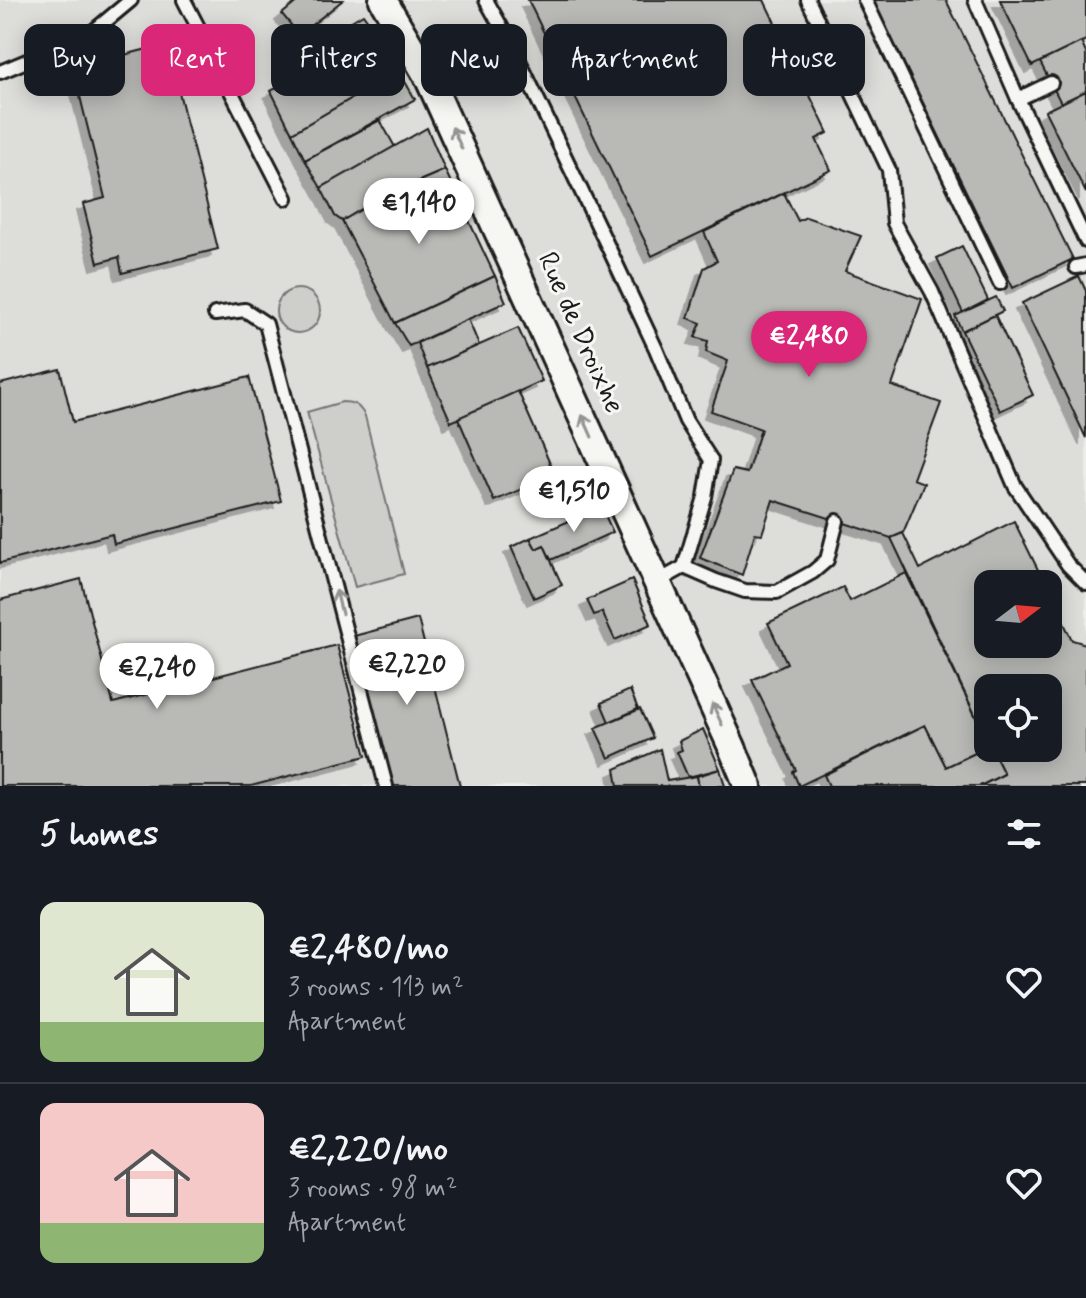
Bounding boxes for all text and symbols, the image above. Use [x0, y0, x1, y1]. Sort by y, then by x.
chip: Buy [24, 24, 125, 96]
chip: Rent [141, 24, 255, 96]
chip: Filters [271, 24, 405, 96]
chip: New [421, 24, 527, 96]
chip: Apartment [543, 24, 727, 96]
chip: House [743, 24, 865, 96]
one-way arrow [448, 127, 463, 151]
pin: €1,140 [354, 178, 484, 246]
text: €1,140 [381, 187, 457, 221]
street label: Rue de Droixhe [528, 247, 632, 419]
pin: €2,480 [744, 311, 874, 379]
text: €2,480 [769, 320, 849, 354]
one-way arrow [579, 414, 594, 439]
pin: €1,510 [509, 466, 639, 534]
text: €1,510 [538, 475, 610, 509]
north arrow [974, 570, 1062, 658]
map controls [974, 570, 1062, 762]
one-way arrow [330, 589, 345, 615]
pin: €2,220 [342, 639, 472, 707]
pin: €2,240 [92, 643, 222, 711]
text: €2,220 [367, 648, 447, 682]
text: €2,240 [117, 652, 197, 686]
button: locate [974, 674, 1062, 762]
one-way arrow [709, 702, 724, 727]
text: 5 homes [40, 812, 158, 857]
icon: filters [1002, 812, 1046, 856]
text: €2,480/mo [288, 926, 449, 971]
icon: home [104, 934, 200, 1030]
icon: heart [1002, 960, 1046, 1004]
text: 3 rooms · 113 m² [288, 971, 464, 1005]
text: Apartment [288, 1005, 406, 1039]
text: €2,220/mo [288, 1127, 448, 1172]
icon: home [104, 1135, 200, 1231]
icon: heart [1002, 1161, 1046, 1205]
text: 3 rooms · 98 m² [288, 1172, 457, 1206]
text: Apartment [288, 1206, 406, 1240]

